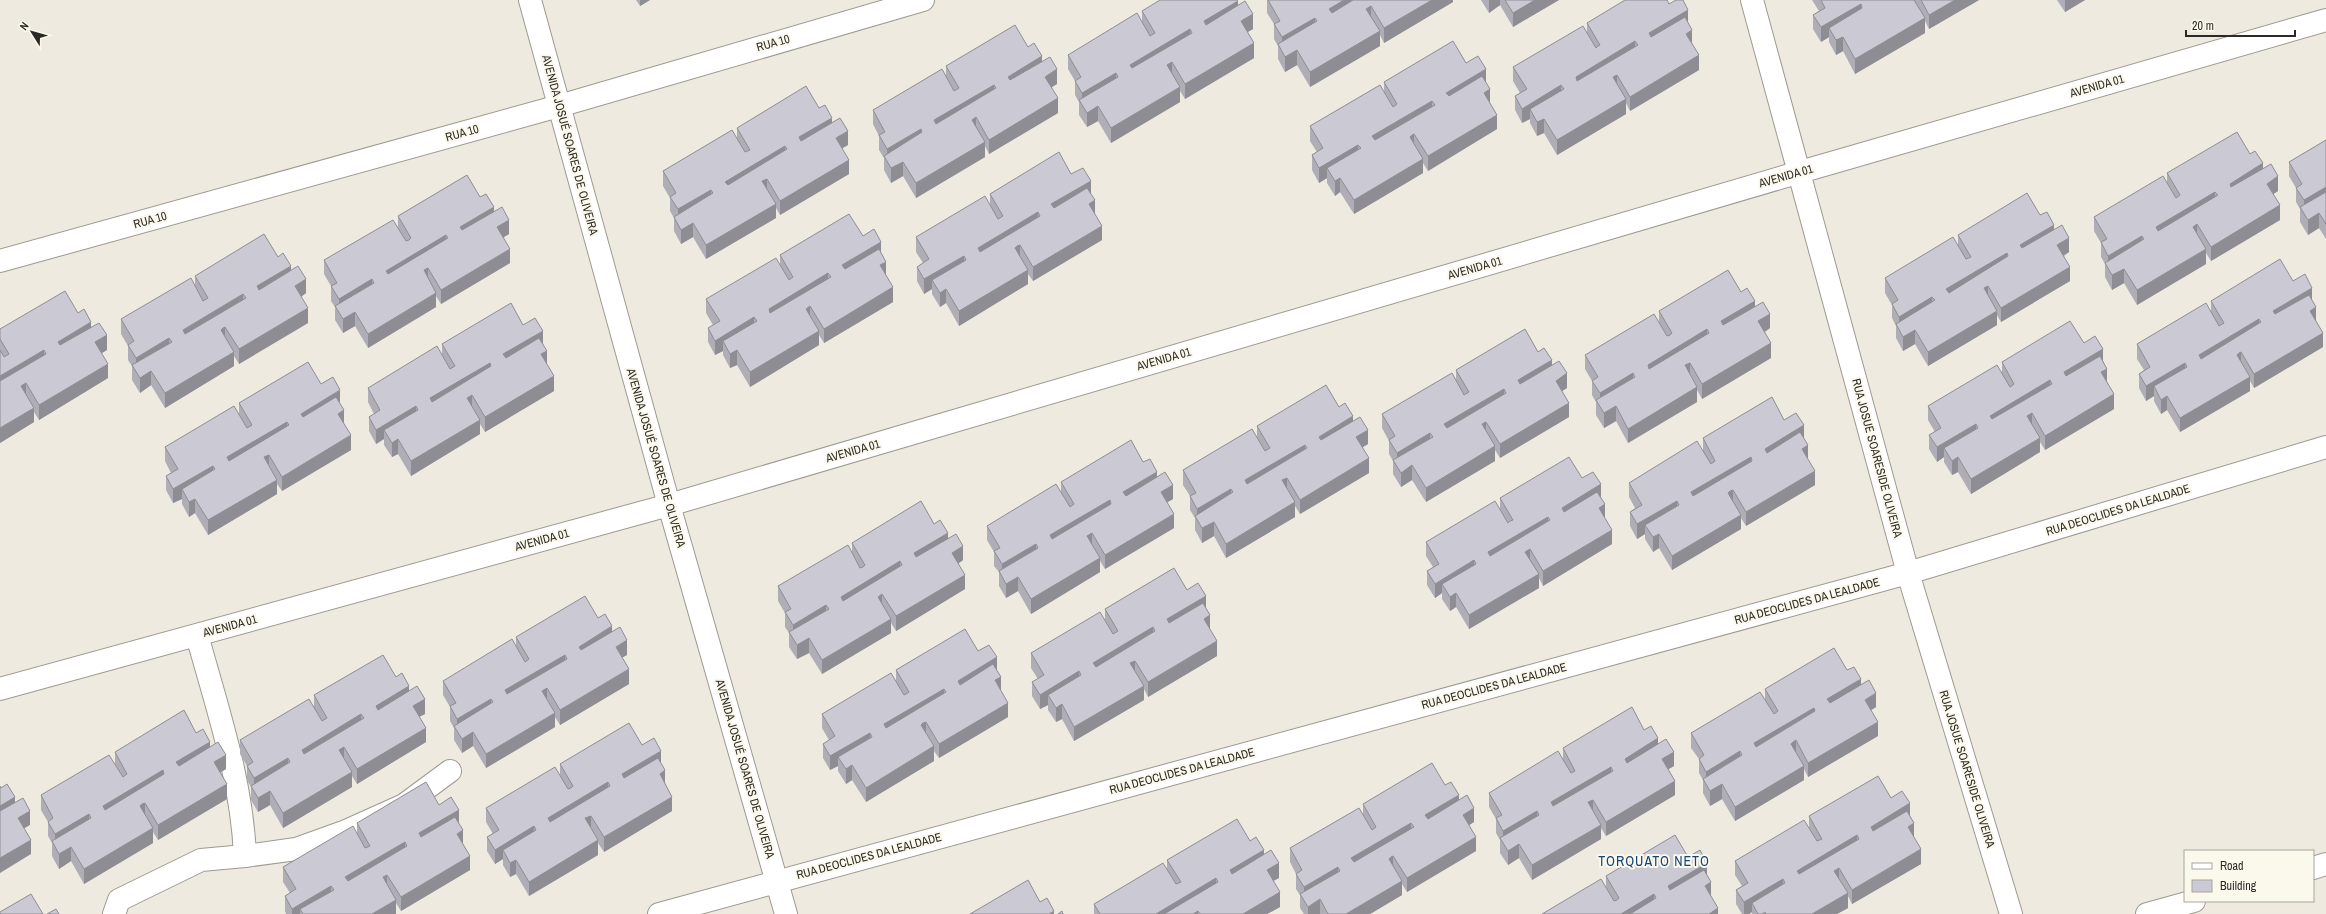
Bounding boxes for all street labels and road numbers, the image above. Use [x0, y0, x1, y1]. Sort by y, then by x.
street label: RUA 10 [754, 31, 792, 55]
street label: AVENIDA JOSUÉ SOARES DE OLIVEIRA [538, 52, 602, 237]
street label: AVENIDA 01 [2067, 70, 2126, 102]
street label: RUA 10 [443, 121, 481, 145]
street label: AVENIDA 01 [1756, 160, 1815, 192]
street label: RUA 10 [131, 208, 169, 232]
street label: AVENIDA 01 [1445, 252, 1504, 284]
street label: AVENIDA 01 [1134, 343, 1193, 375]
street label: AVENIDA JOSUÉ SOARES DE OLIVEIRA [622, 366, 689, 550]
street label: RUA JOSUE SOARESIDE OLIVEIRA [1848, 377, 1906, 540]
street label: AVENIDA 01 [823, 435, 882, 467]
street label: RUA DEOCLIDES DA LEALDADE [2044, 480, 2192, 540]
street label: AVENIDA 01 [512, 525, 571, 555]
street label: RUA DEOCLIDES DA LEALDADE [1733, 574, 1881, 628]
street label: AVENIDA 01 [200, 611, 259, 641]
street label: RUA DEOCLIDES DA LEALDADE [1420, 659, 1568, 713]
street label: AVENIDA JOSUÉ SOARES DE OLIVEIRA [711, 677, 778, 861]
street label: RUA JOSUE SOARESIDE OLIVEIRA [1935, 688, 1999, 850]
street label: RUA DEOCLIDES DA LEALDADE [1108, 744, 1256, 798]
street label: RUA DEOCLIDES DA LEALDADE [795, 829, 943, 883]

